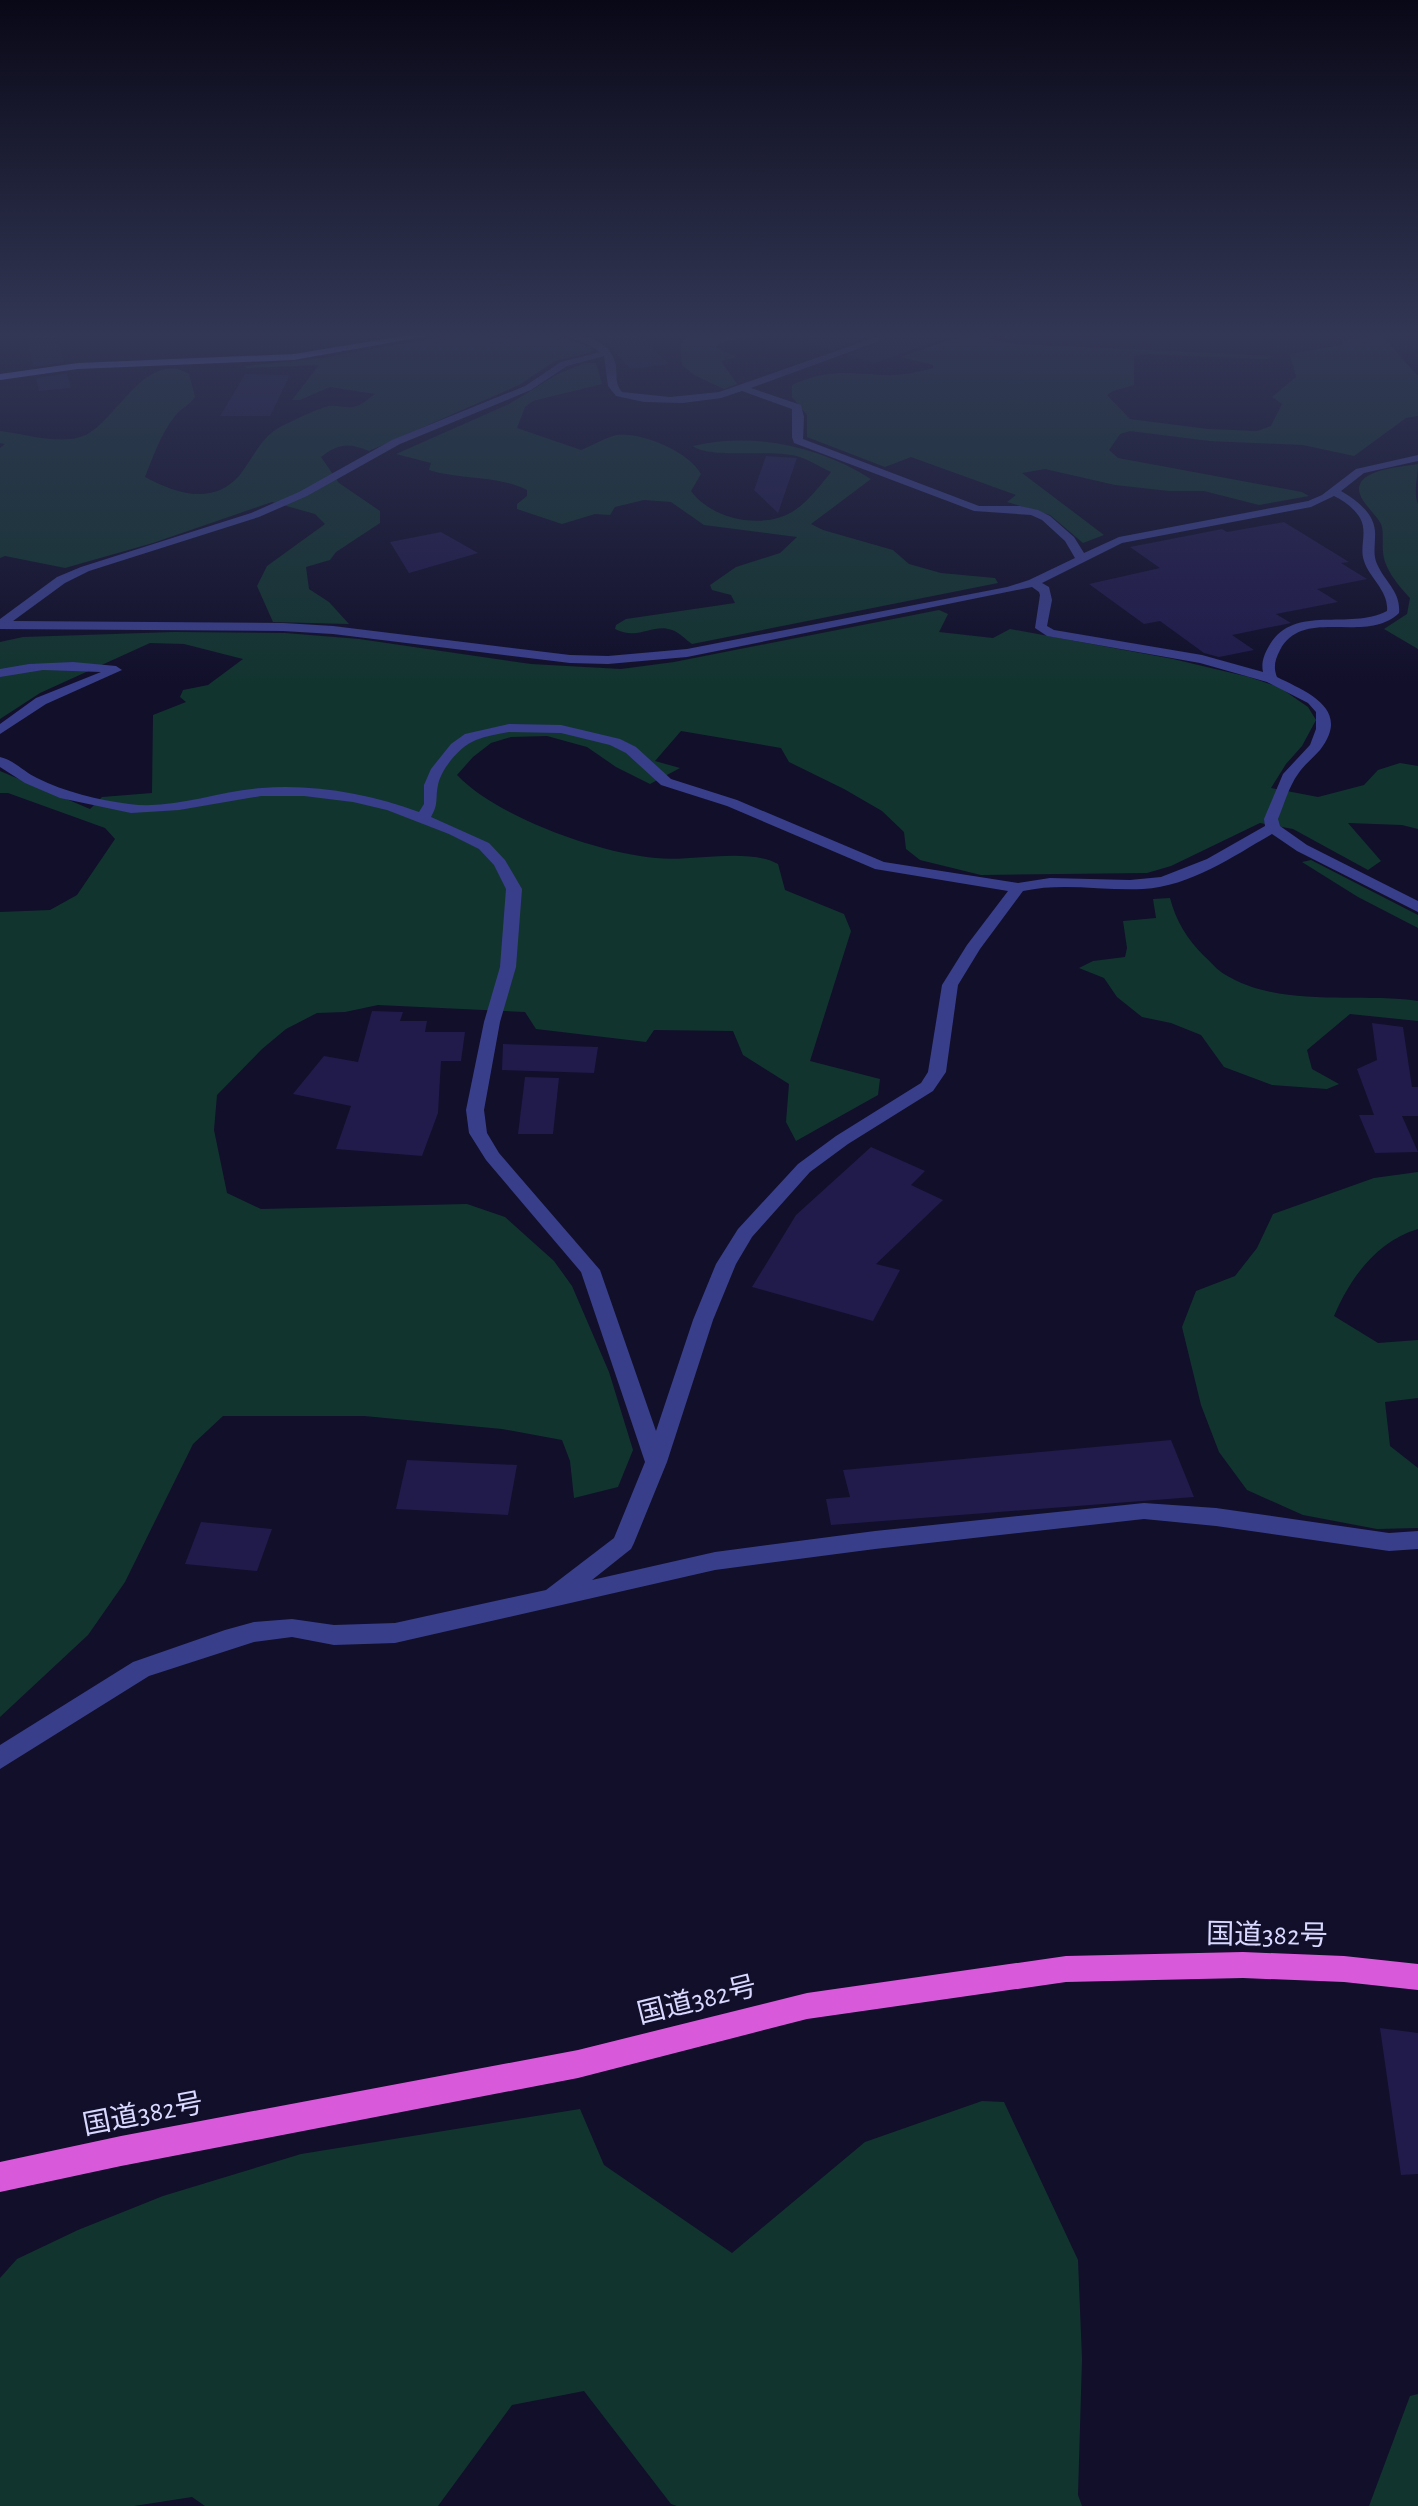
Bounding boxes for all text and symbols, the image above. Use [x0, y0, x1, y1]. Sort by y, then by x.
street label: 国道382号 [1206, 1919, 1328, 1951]
street label: 国道382号 [634, 1971, 759, 2029]
street label: 国道382号 [80, 2088, 205, 2140]

